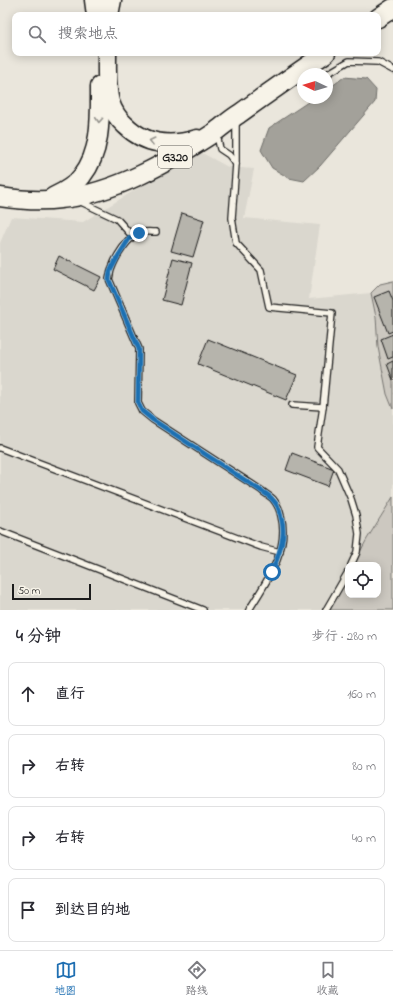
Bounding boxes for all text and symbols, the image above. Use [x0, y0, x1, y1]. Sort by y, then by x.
search box [12, 12, 381, 56]
icon: search [26, 23, 48, 45]
text: 搜索地点 [58, 23, 118, 45]
north arrow [297, 68, 333, 104]
one-way arrow [95, 117, 104, 123]
one-way arrow [148, 137, 155, 145]
road number: G320 [158, 146, 192, 168]
route end [130, 224, 148, 242]
map controls [345, 562, 381, 598]
button: locate [345, 562, 381, 598]
route start [263, 563, 281, 581]
scale bar [12, 582, 91, 601]
text: 50 m [18, 583, 40, 599]
text: 4 分钟 [16, 624, 61, 649]
text: 步行 · 280 m [311, 627, 377, 646]
icon: ahead [17, 683, 39, 705]
text: 直行 [55, 683, 85, 705]
text: 160 m [347, 685, 376, 704]
icon: right [17, 755, 39, 777]
text: 右转 [55, 755, 85, 777]
text: 80 m [352, 757, 376, 776]
icon: right [17, 827, 39, 849]
text: 右转 [55, 827, 85, 849]
text: 40 m [352, 829, 376, 848]
icon: arrive [17, 899, 39, 921]
text: 到达目的地 [55, 899, 130, 921]
tab: 地图 [55, 959, 77, 999]
tab: 路线 [186, 959, 208, 999]
tab: 收藏 [317, 959, 339, 999]

